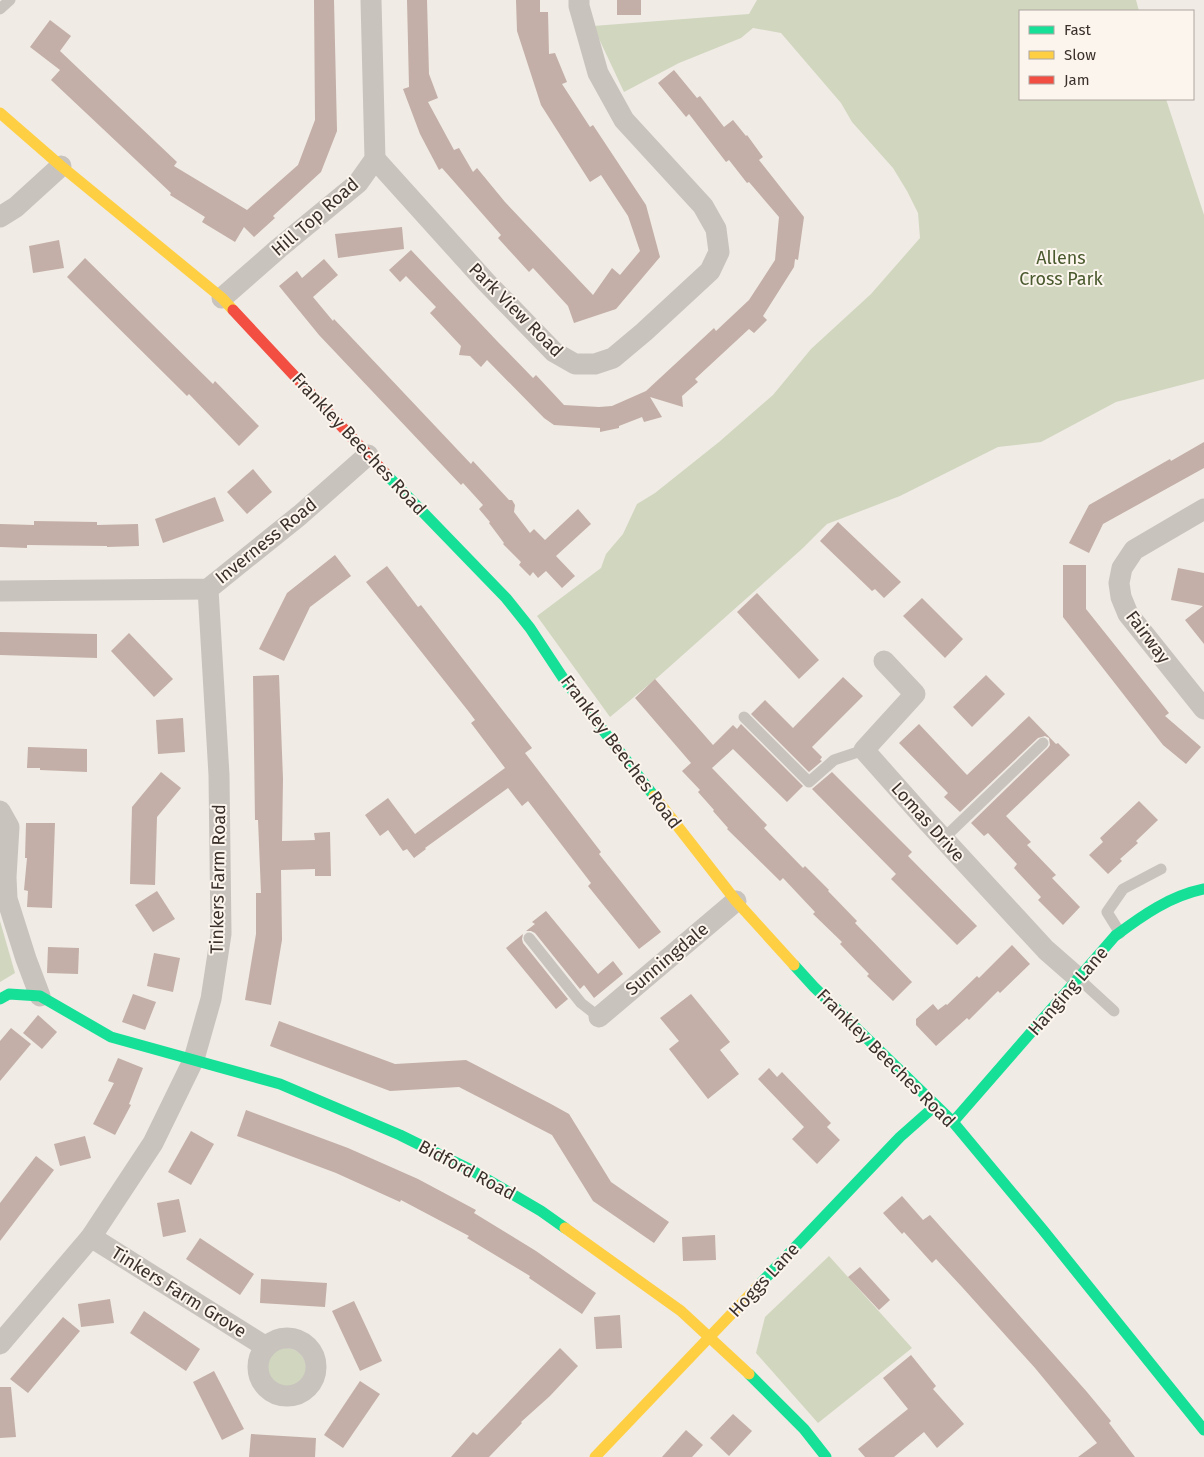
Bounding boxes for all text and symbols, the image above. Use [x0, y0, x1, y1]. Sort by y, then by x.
legend [1019, 10, 1194, 100]
text: Fast [1064, 21, 1091, 39]
text: Slow [1064, 46, 1096, 64]
text: Jam [1064, 71, 1090, 89]
street label: Hill Top Road [267, 173, 363, 261]
park label: Allens Cross Park [1019, 247, 1104, 290]
street label: Park View Road [464, 258, 568, 362]
street label: Frankley Beeches Road [287, 368, 431, 520]
street label: Inverness Road [211, 493, 321, 589]
street label: Fairway [1121, 606, 1175, 668]
street label: Frankley Beeches Road [556, 671, 686, 833]
street label: Lomas Drive [887, 778, 969, 866]
street label: Tinkers Farm Road [206, 804, 230, 954]
street label: Sunningdale [621, 918, 713, 1000]
street label: Hanging Lane [1023, 942, 1113, 1040]
street label: Frankley Beeches Road [812, 984, 960, 1132]
street label: Bidford Road [415, 1135, 519, 1205]
street label: Hoggs Lane [724, 1238, 804, 1322]
street label: Tinkers Farm Grove [107, 1242, 251, 1342]

